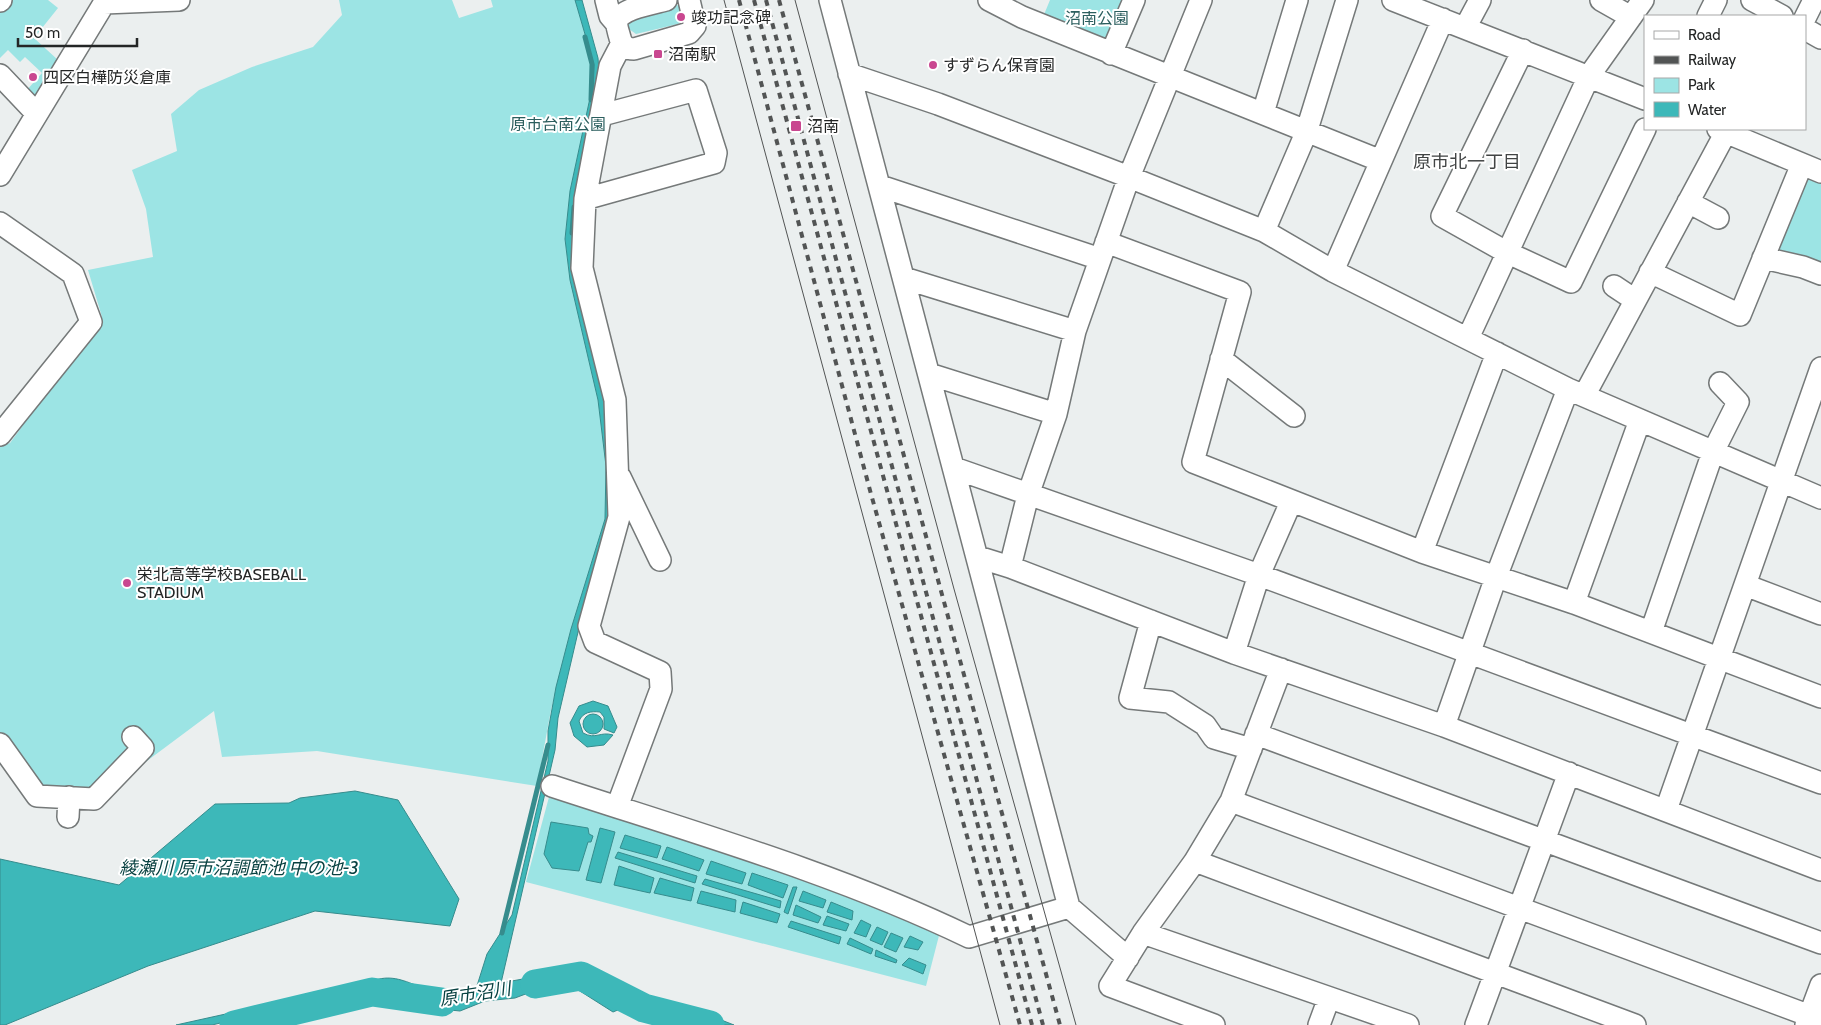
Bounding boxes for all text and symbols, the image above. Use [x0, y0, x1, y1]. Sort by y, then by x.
place label: 竣功記念碑 [691, 8, 771, 27]
park label: 沼南公園 [1065, 9, 1129, 28]
marker: 竣功記念碑 [675, 11, 687, 23]
scale bar [18, 15, 136, 47]
legend [1644, 15, 1806, 130]
text: 50 m [25, 24, 60, 42]
text: Road [1688, 26, 1721, 44]
place label: 沼南駅 [668, 45, 716, 64]
marker: 沼南駅 [652, 48, 664, 60]
text: Railway [1688, 51, 1737, 69]
place label: すずらん保育園 [943, 56, 1055, 75]
marker: すずらん保育園 [927, 59, 939, 71]
place label: 四区白樺防災倉庫 [43, 68, 171, 87]
marker: 四区白樺防災倉庫 [27, 71, 39, 83]
text: Park [1688, 76, 1715, 94]
text: Water [1688, 101, 1726, 119]
park label: 原市台南公園 [510, 115, 606, 134]
place label: 沼南 [807, 117, 839, 136]
marker: 沼南 [789, 119, 803, 133]
district label: 原市北一丁目 [1413, 151, 1521, 173]
place label: 栄北高等学校BASEBALL STADIUM [137, 565, 306, 602]
marker: 栄北高等学校BASEBALL STADIUM [121, 577, 133, 589]
water label: 綾瀬川 原市沼調節池 中の池-3 [119, 857, 359, 879]
water label: 原市沼川 [438, 977, 514, 1010]

